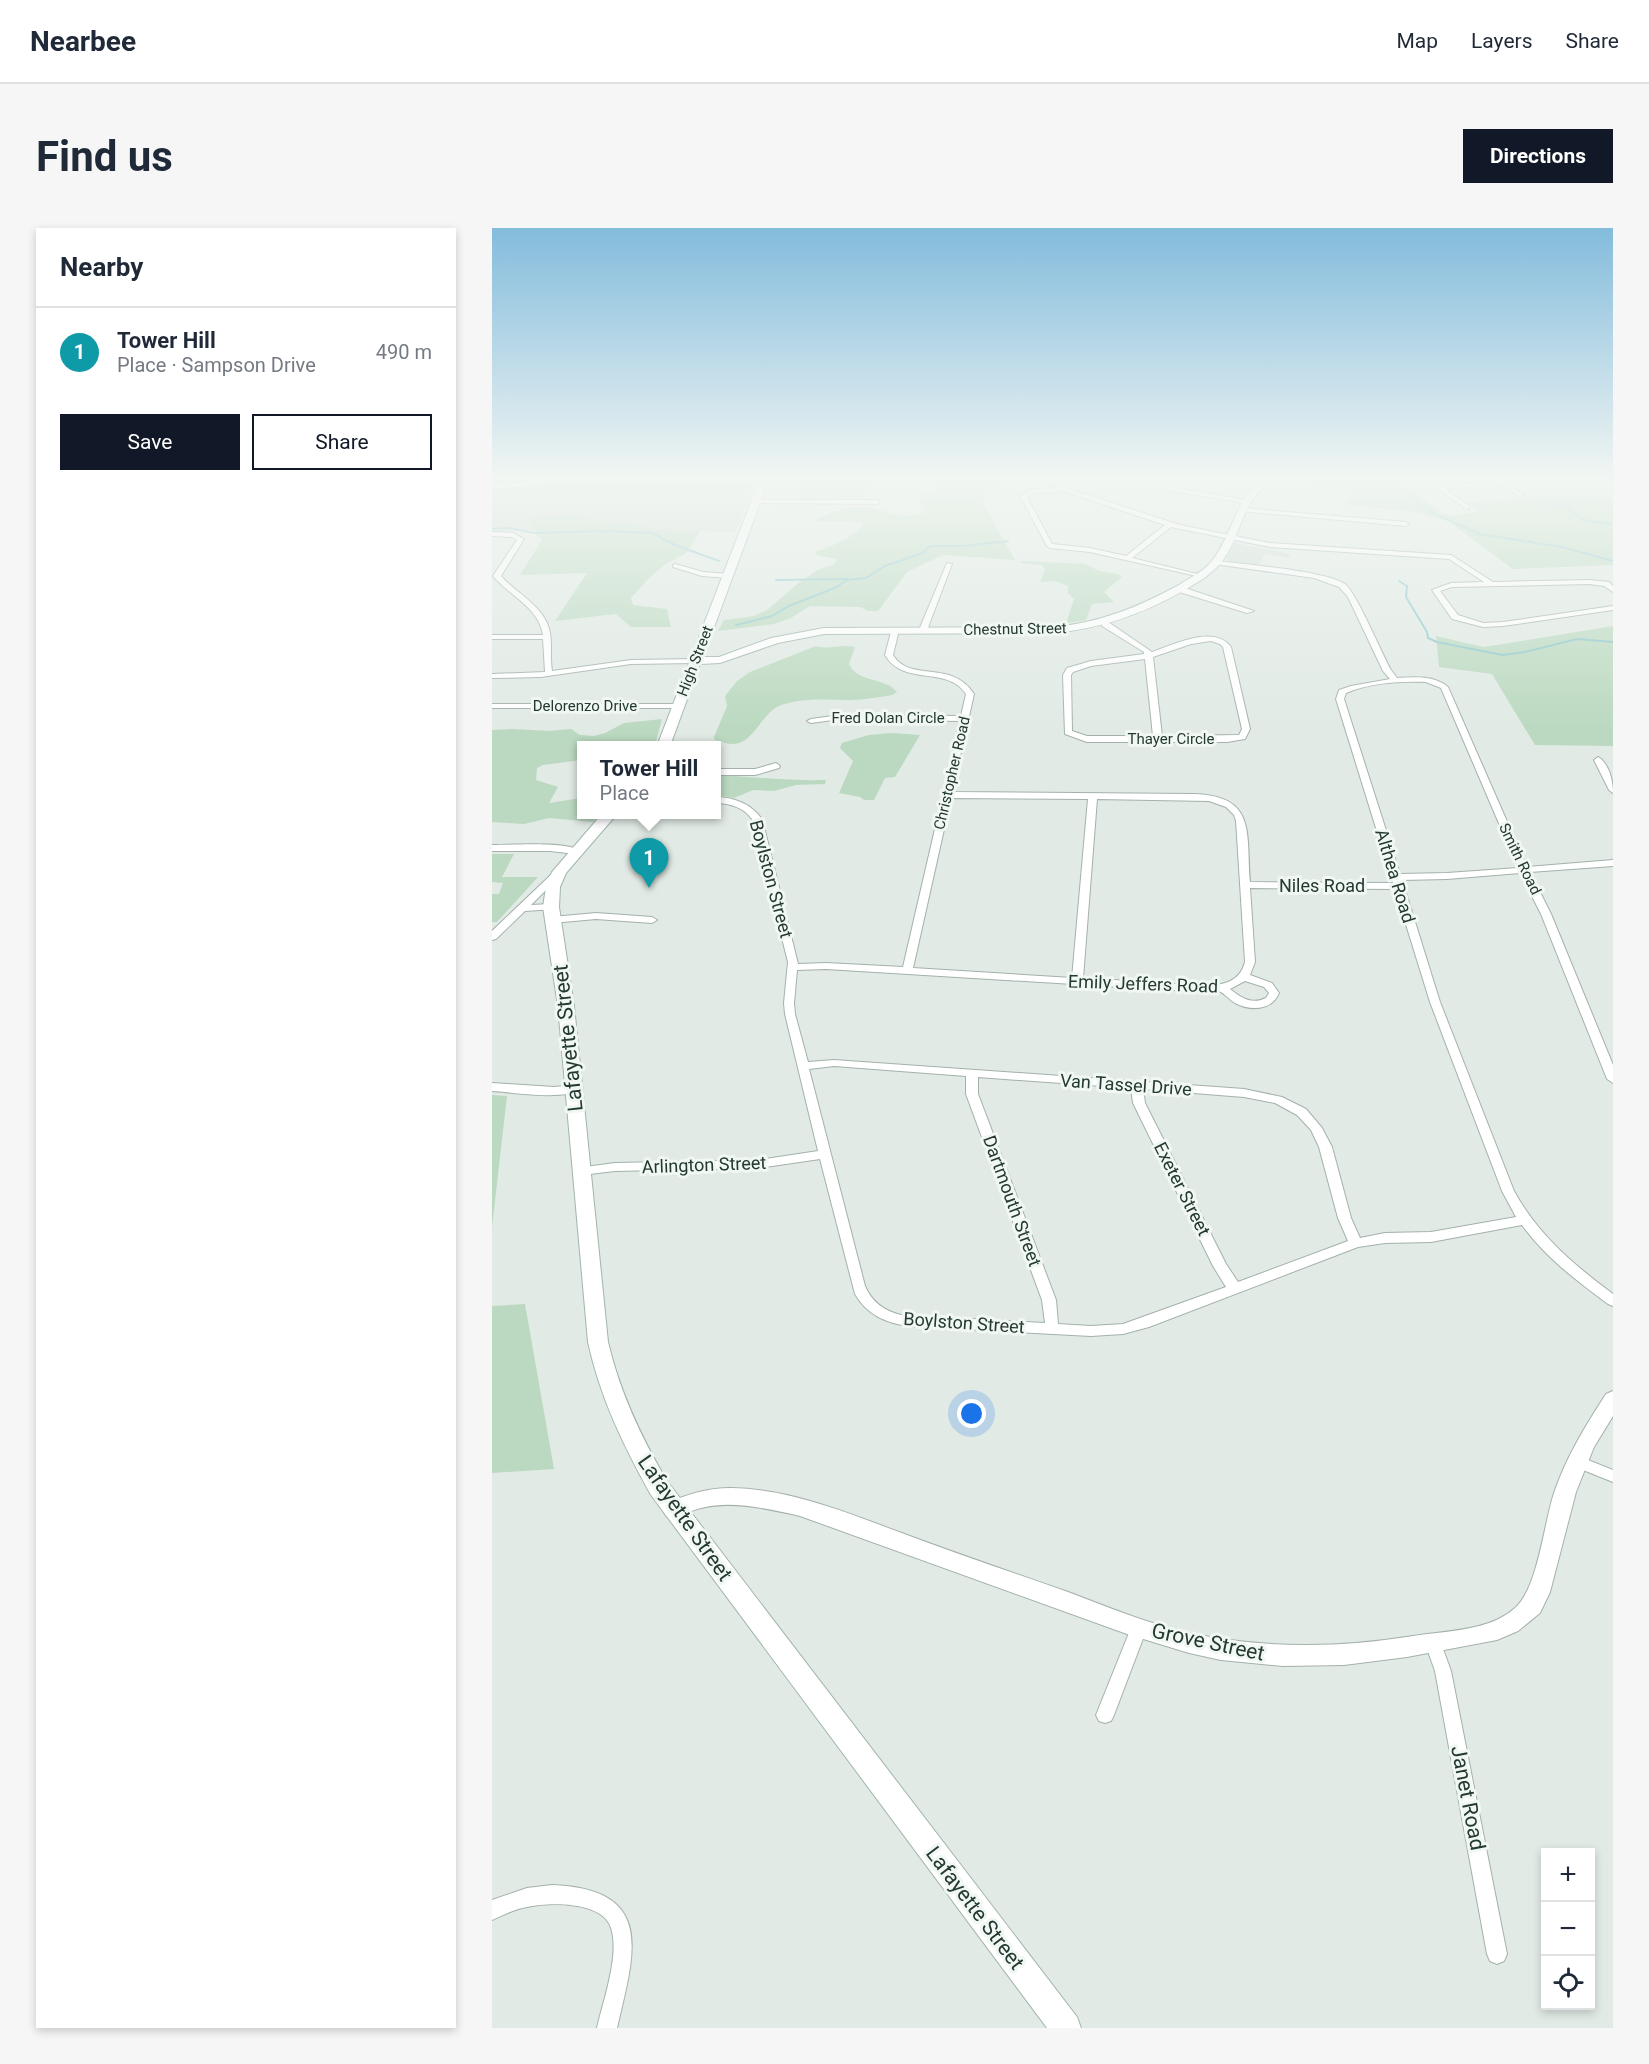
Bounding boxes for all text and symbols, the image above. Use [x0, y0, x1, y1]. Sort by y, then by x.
text: Nearbee [30, 25, 136, 58]
text: Map [1396, 29, 1438, 53]
text: Layers [1471, 29, 1532, 53]
text: Share [1565, 29, 1619, 53]
button: Directions [1463, 129, 1613, 183]
text: Find us [36, 132, 173, 181]
text: Nearby [60, 252, 143, 282]
text: Tower Hill [117, 328, 216, 353]
text: 1 [74, 340, 85, 364]
text: 490 m [376, 340, 432, 364]
text: Place · Sampson Drive [117, 353, 316, 377]
button: Save [60, 414, 240, 470]
button: Share [252, 414, 432, 470]
street label: Chestnut Street [963, 619, 1067, 639]
street label: High Street [673, 623, 717, 699]
street label: Delorenzo Drive [533, 697, 637, 715]
street label: Fred Dolan Circle [831, 709, 945, 727]
street label: Christopher Road [930, 715, 974, 831]
street label: Thayer Circle [1128, 730, 1214, 748]
popup [577, 741, 721, 819]
text: Tower Hill [600, 756, 698, 781]
text: Place [600, 781, 649, 805]
street label: Boylston Street [746, 818, 797, 940]
street label: Smith Road [1495, 820, 1545, 898]
street label: Althea Road [1371, 826, 1420, 925]
pin: 1 [630, 838, 668, 888]
street label: Niles Road [1279, 875, 1365, 896]
street label: Lafayette Street [548, 963, 588, 1113]
street label: Emily Jeffers Road [1068, 970, 1218, 997]
street label: Van Tassel Drive [1060, 1069, 1193, 1100]
street label: Dartmouth Street [979, 1133, 1046, 1269]
street label: Exeter Street [1150, 1139, 1215, 1239]
street label: Arlington Street [641, 1152, 767, 1177]
street label: Boylston Street [903, 1308, 1025, 1337]
your location [957, 1399, 986, 1428]
street label: Lafayette Street [633, 1451, 737, 1585]
street label: Grove Street [1149, 1618, 1267, 1666]
street label: Janet Road [1446, 1744, 1490, 1852]
street label: Lafayette Street [921, 1842, 1029, 1974]
map controls [1541, 1848, 1595, 2010]
button: + [1541, 1848, 1595, 1902]
button: − [1541, 1902, 1595, 1956]
button: locate [1541, 1956, 1595, 2010]

